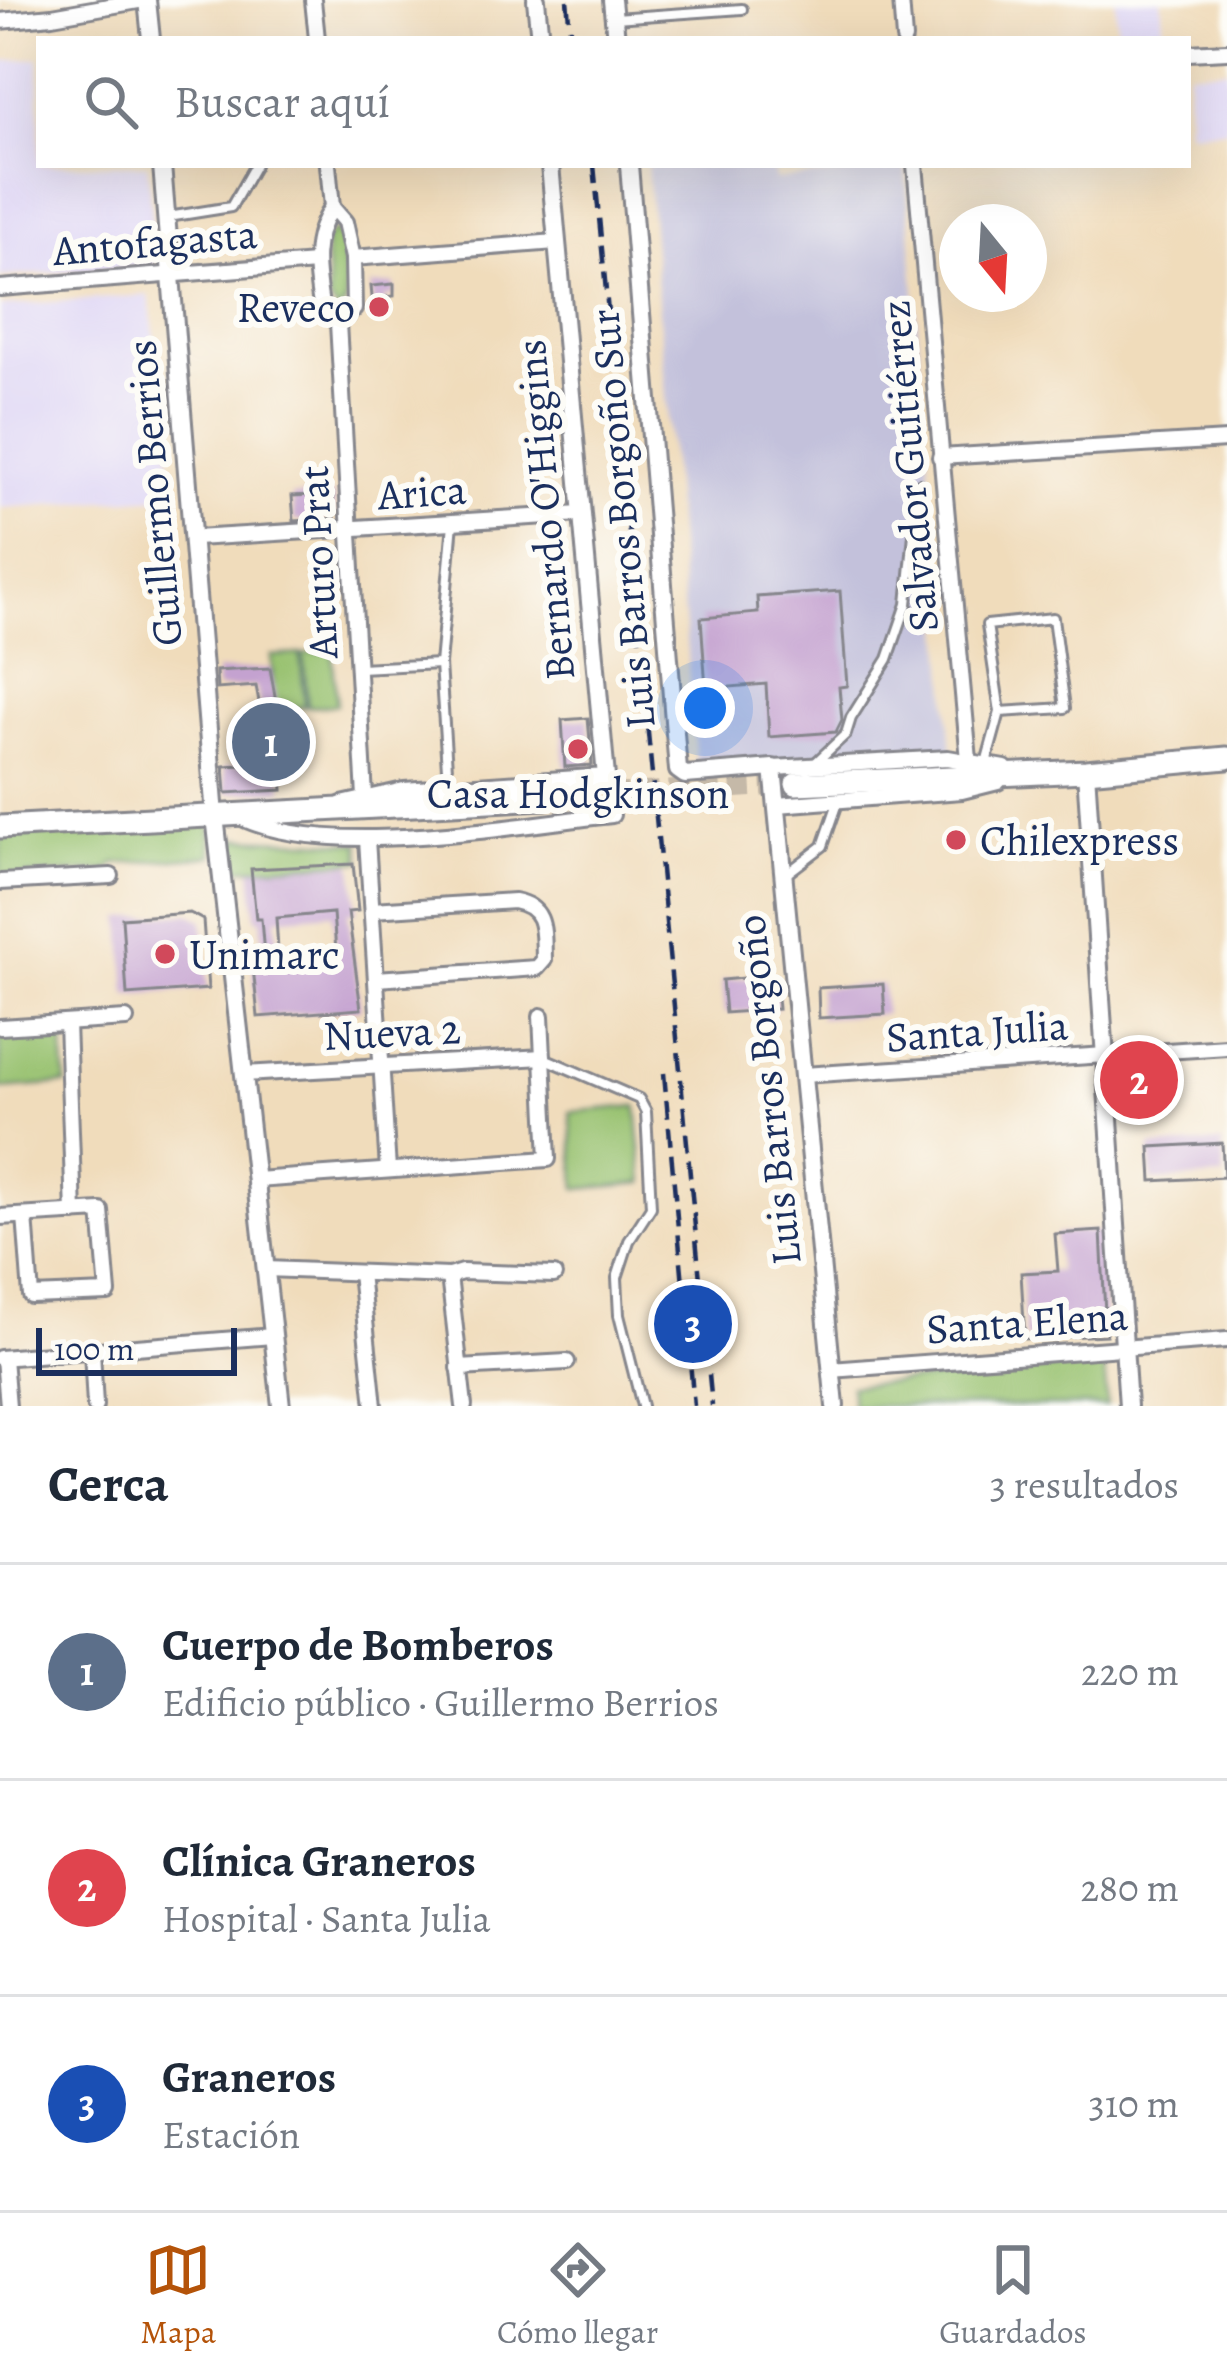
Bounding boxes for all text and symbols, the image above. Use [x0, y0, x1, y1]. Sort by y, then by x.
search box [36, 36, 1191, 168]
icon: search [78, 69, 144, 135]
text: Buscar aquí [174, 71, 390, 133]
north arrow [939, 204, 1047, 312]
street label: Antofagasta [49, 205, 260, 279]
place label: Reveco [237, 279, 355, 336]
marker: Reveco [366, 294, 392, 320]
street label: Salvador Guitiérrez [866, 298, 952, 634]
street label: Luis Barros Borgoño Sur [575, 307, 669, 731]
street label: Bernardo O'Higgins [502, 337, 588, 683]
street label: Guillermo Berrios [112, 338, 196, 648]
street label: Arica [375, 460, 469, 524]
street label: Arturo Prat [284, 464, 352, 661]
your location [675, 678, 735, 738]
pin: 1 [232, 697, 310, 787]
marker: Casa Hodgkinson [565, 736, 591, 762]
place label: Casa Hodgkinson [427, 765, 729, 822]
place label: Chilexpress [980, 812, 1179, 869]
marker: Chilexpress [943, 827, 969, 853]
street label: Luis Barros Borgoño [721, 912, 815, 1268]
place label: Unimarc [189, 926, 340, 983]
marker: Unimarc [152, 941, 178, 967]
street label: Santa Julia [884, 996, 1070, 1066]
street label: Nueva 2 [322, 1000, 462, 1064]
pin: 2 [1100, 1035, 1178, 1125]
pin: 3 [654, 1279, 732, 1369]
street label: Santa Elena [924, 1286, 1130, 1357]
scale bar [36, 1322, 237, 1375]
text: 100 m [54, 1326, 134, 1371]
text: Cerca [48, 1449, 169, 1519]
text: 3 resultados [990, 1458, 1179, 1511]
text: Cuerpo de Bomberos [162, 1614, 554, 1676]
text: 1 [80, 1645, 94, 1698]
text: 220 m [1081, 1645, 1179, 1698]
text: Edificio público · Guillermo Berrios [162, 1676, 719, 1729]
text: Clínica Graneros [162, 1830, 476, 1892]
text: 2 [78, 1861, 96, 1914]
text: 280 m [1081, 1861, 1179, 1914]
text: Hospital · Santa Julia [162, 1892, 491, 1945]
text: Graneros [162, 2046, 336, 2108]
text: 3 [79, 2077, 95, 2130]
text: 310 m [1088, 2077, 1179, 2130]
text: Estación [162, 2108, 300, 2161]
tab: Mapa [140, 2237, 216, 2354]
tab: Cómo llegar [497, 2237, 658, 2354]
tab: Guardados [939, 2237, 1087, 2354]

